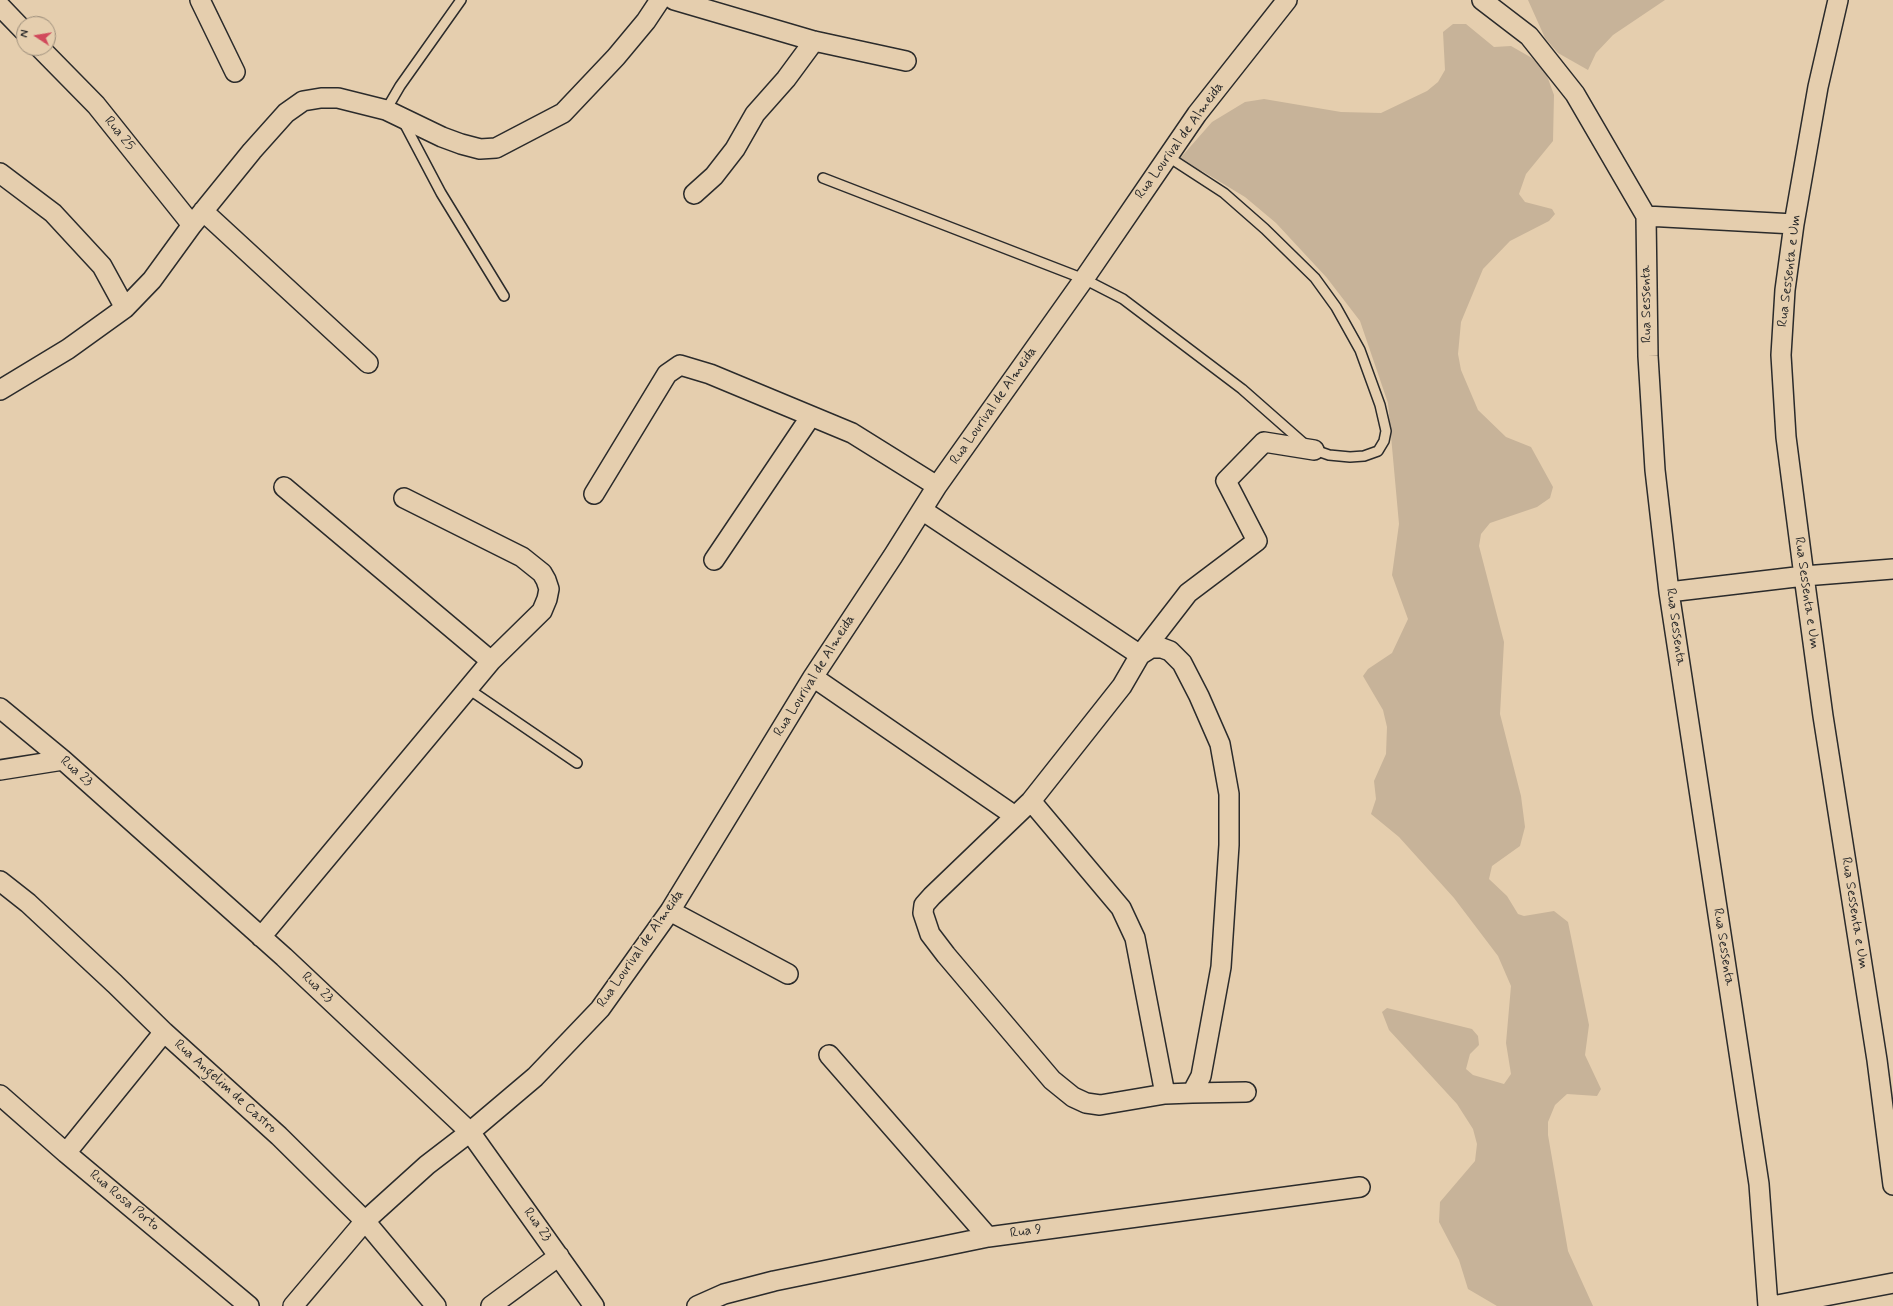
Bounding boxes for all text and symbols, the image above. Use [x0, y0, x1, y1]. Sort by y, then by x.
north arrow [16, 16, 56, 56]
text: N [18, 29, 33, 39]
street label: Rua Lourival de Almeida [1132, 79, 1228, 203]
street label: Rua 25 [100, 113, 138, 155]
street label: Rua Sessenta e Um [1775, 214, 1805, 328]
street label: Rua Sessenta [1638, 265, 1656, 343]
street label: Rua Lourival de Almeida [947, 344, 1041, 468]
street label: Rua Sessenta e Um [1790, 536, 1822, 650]
street label: Rua Sessenta [1661, 587, 1689, 667]
street label: Rua Lourival de Almeida [771, 612, 859, 740]
street label: Rua 23 [56, 753, 96, 791]
street label: Rua Sessenta e Um [1837, 856, 1871, 970]
street label: Rua Lourival de Almeida [594, 887, 688, 1011]
street label: Rua Sessenta [1709, 907, 1737, 987]
street label: Rua 23 [297, 969, 337, 1007]
street label: Rua Angelim de Castro [170, 1036, 280, 1138]
street label: Rua Rosa Porto [86, 1167, 162, 1235]
street label: Rua 23 [519, 1205, 555, 1245]
street label: Rua 9 [1009, 1221, 1043, 1243]

